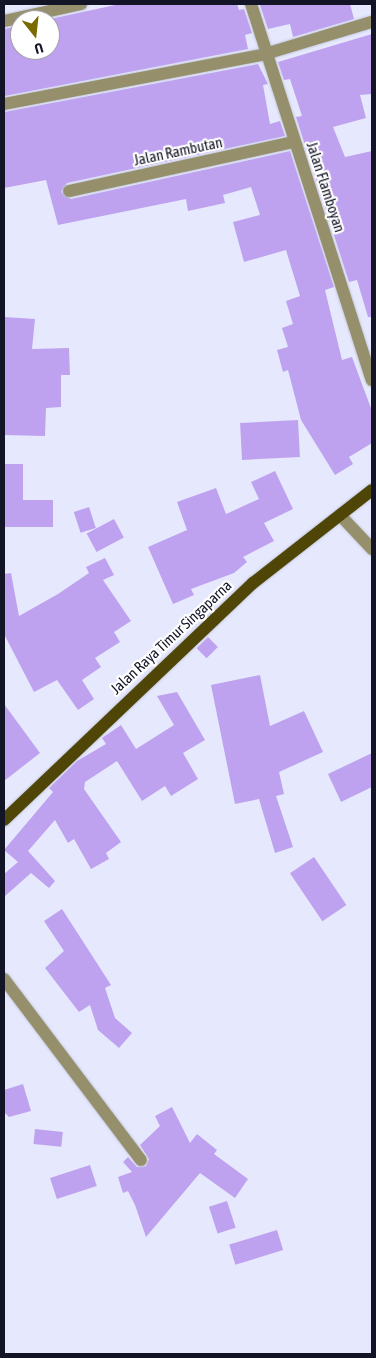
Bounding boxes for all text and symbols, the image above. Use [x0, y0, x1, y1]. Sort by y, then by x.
north arrow [10, 10, 60, 60]
text: U [33, 40, 45, 57]
street label: Jalan Rambutan [132, 133, 224, 169]
street label: Jalan Flamboyan [303, 139, 349, 235]
street label: Jalan Raya Timur Singaparna [107, 576, 235, 698]

